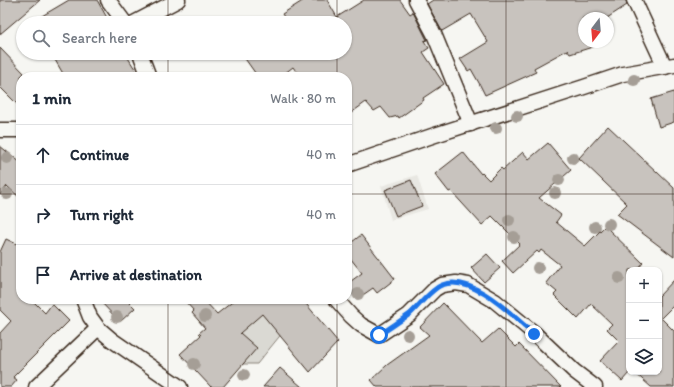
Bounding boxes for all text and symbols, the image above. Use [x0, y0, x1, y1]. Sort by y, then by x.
north arrow [578, 12, 614, 48]
search box [16, 16, 352, 60]
icon: search [30, 27, 52, 49]
text: Search here [62, 29, 137, 47]
text: 1 min [32, 88, 71, 108]
text: Walk · 80 m [270, 91, 336, 106]
icon: ahead [32, 144, 54, 166]
text: Continue [70, 146, 129, 164]
text: 40 m [306, 147, 336, 162]
icon: right [32, 204, 54, 226]
text: Turn right [70, 206, 134, 224]
text: 40 m [306, 207, 336, 222]
icon: arrive [32, 264, 54, 286]
text: Arrive at destination [70, 266, 202, 284]
map controls [626, 267, 662, 375]
button: + [626, 267, 662, 303]
button: − [626, 303, 662, 339]
route end [525, 325, 543, 343]
route start [370, 326, 388, 344]
button: layers [626, 339, 662, 375]

